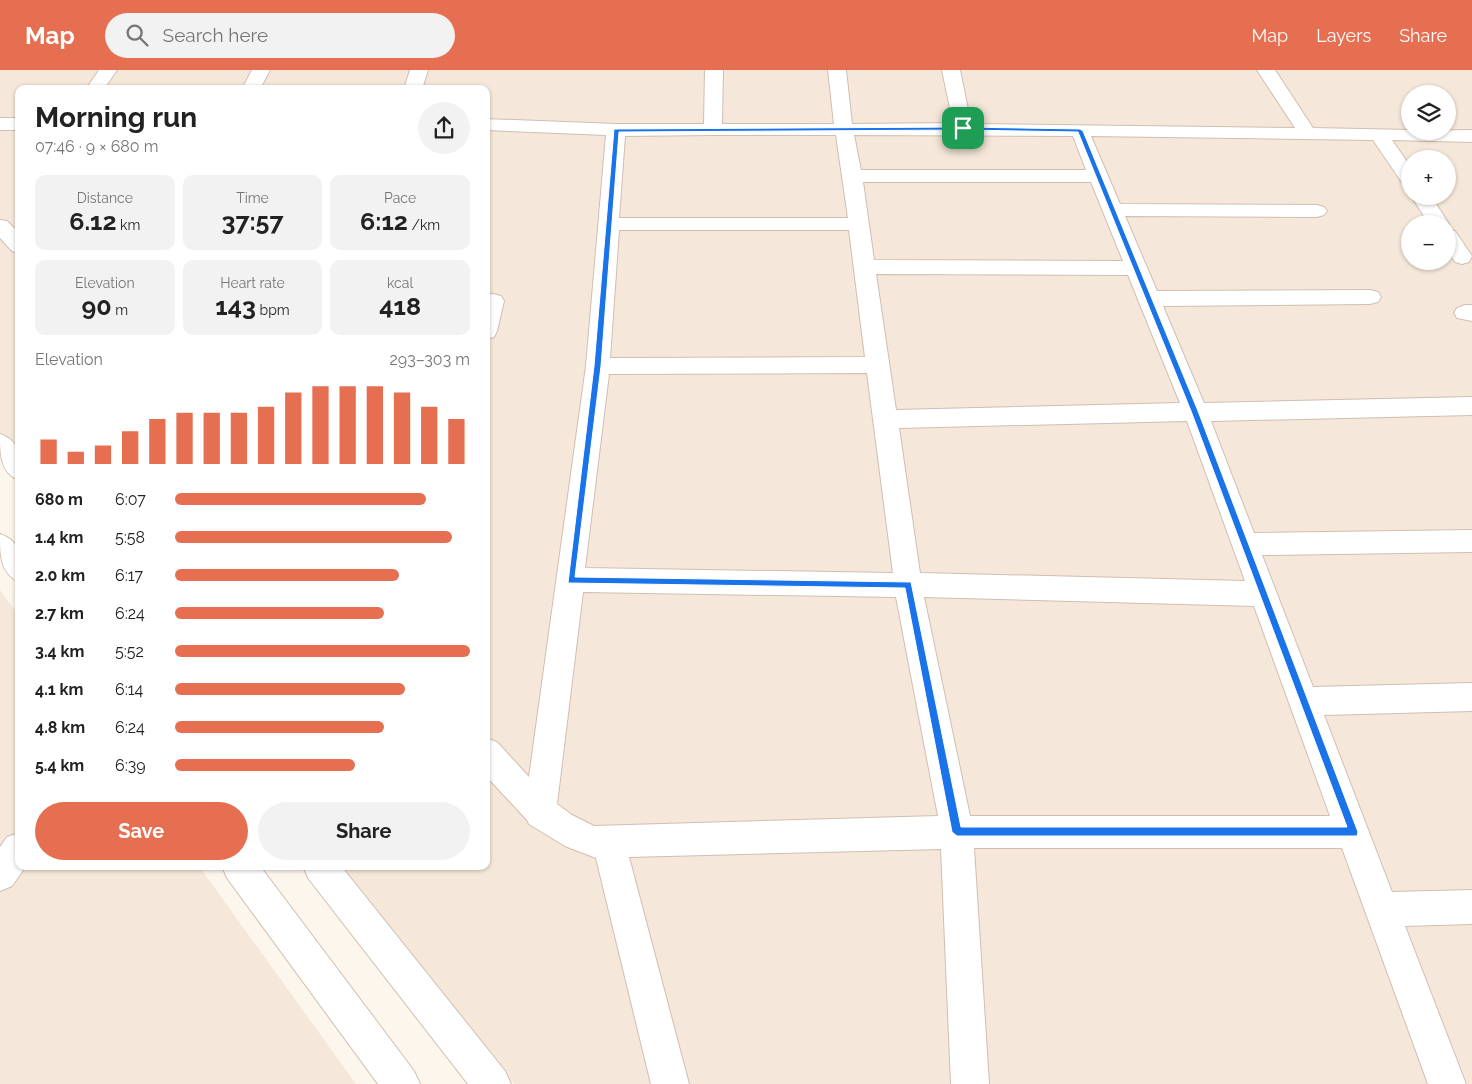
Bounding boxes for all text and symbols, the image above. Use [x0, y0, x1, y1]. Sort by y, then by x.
search box [105, 13, 455, 58]
text: Map [25, 21, 75, 50]
icon: search [123, 21, 151, 49]
text: Search here [163, 24, 268, 46]
text: Map [1252, 25, 1288, 46]
text: Layers [1316, 25, 1371, 46]
text: Share [1399, 25, 1447, 46]
map controls [1401, 85, 1456, 270]
button: layers [1401, 85, 1456, 140]
text: Morning run [35, 101, 197, 134]
button: share [418, 102, 470, 154]
pin [942, 107, 984, 149]
icon: arrive [949, 114, 977, 142]
text: 07:46 · 9 × 680 m [35, 137, 158, 156]
button: + [1401, 150, 1456, 205]
text: Distance [77, 190, 133, 206]
text: Time [236, 190, 269, 206]
text: Pace [384, 190, 416, 206]
text: 6.12 [69, 206, 117, 236]
text: 37:57 [221, 206, 284, 236]
text: 6:12 [360, 206, 408, 236]
button: − [1401, 215, 1456, 270]
text: km [117, 217, 140, 233]
text: /km [408, 217, 440, 233]
text: Elevation [75, 275, 135, 291]
text: Heart rate [220, 275, 285, 291]
text: kcal [387, 275, 413, 291]
text: 90 [82, 291, 112, 321]
text: 143 [215, 291, 256, 321]
text: 418 [379, 291, 421, 321]
text: m [112, 302, 128, 318]
text: bpm [256, 302, 290, 318]
text: Elevation [35, 350, 103, 369]
text: 293–303 m [390, 350, 470, 369]
text: 680 m [35, 490, 83, 509]
text: 6:07 [115, 490, 146, 509]
text: 1.4 km [35, 528, 83, 547]
text: 5:58 [115, 528, 145, 547]
text: 2.0 km [35, 566, 85, 585]
text: 6:17 [115, 566, 143, 585]
text: 2.7 km [35, 604, 84, 623]
text: 6:24 [115, 604, 145, 623]
text: 3.4 km [35, 642, 84, 661]
text: 5:52 [115, 642, 144, 661]
text: 4.1 km [35, 680, 83, 699]
text: 6:14 [115, 680, 143, 699]
text: 4.8 km [35, 718, 85, 737]
text: 6:24 [115, 718, 145, 737]
text: 5.4 km [35, 756, 84, 775]
text: 6:39 [115, 756, 146, 775]
button: Save [35, 802, 248, 860]
button: Share [258, 802, 470, 860]

